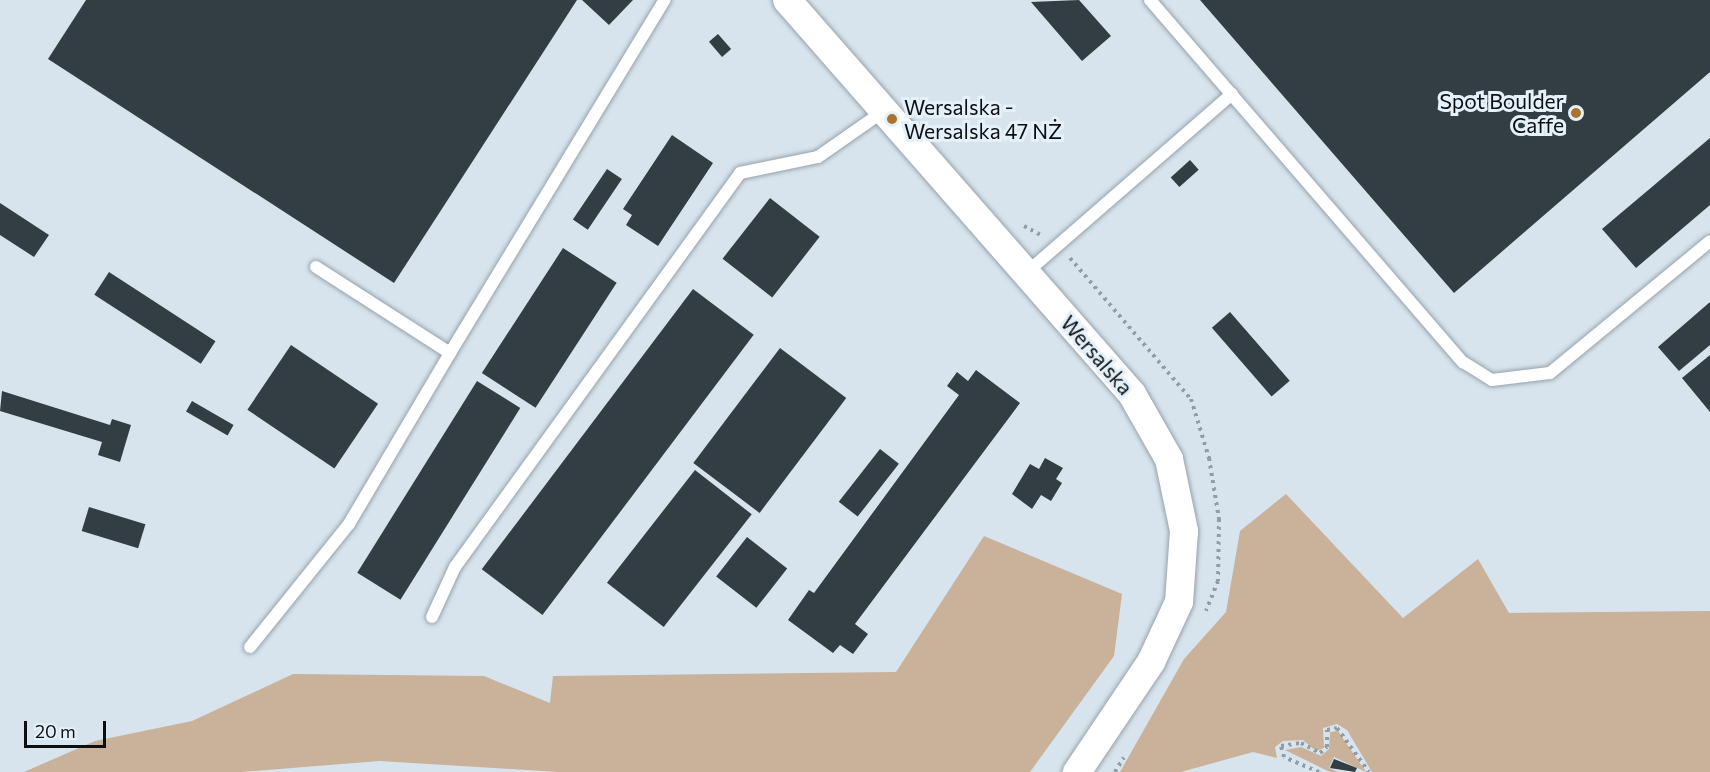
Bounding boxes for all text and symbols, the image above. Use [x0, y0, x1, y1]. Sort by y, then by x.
place label: Spot Boulder Caffe [1439, 88, 1564, 138]
place label: Wersalska - Wersalska 47 NŻ [904, 94, 1062, 144]
marker: Spot Boulder Caffe [1569, 106, 1583, 120]
marker: Wersalska - Wersalska 47 NŻ [885, 112, 899, 126]
street label: Wersalska [1056, 310, 1138, 400]
scale bar [27, 709, 110, 747]
text: 20 m [35, 720, 76, 742]

